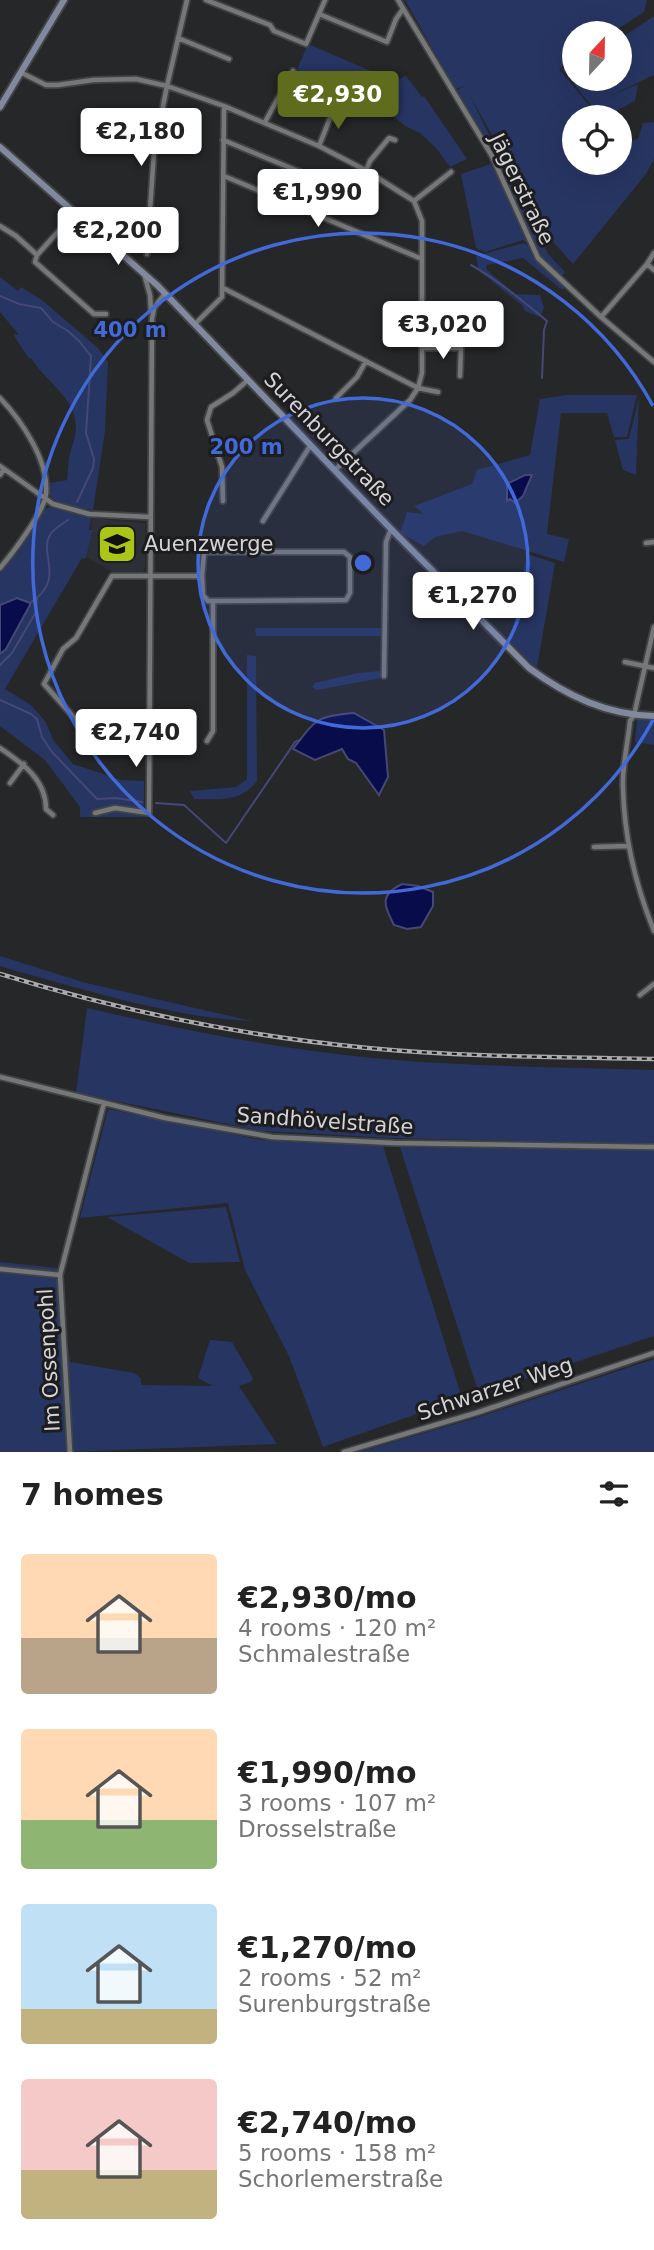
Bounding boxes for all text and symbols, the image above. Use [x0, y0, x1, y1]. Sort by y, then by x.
north arrow [562, 21, 632, 91]
map controls [562, 21, 632, 175]
pin: €2,930 [281, 72, 395, 131]
text: €2,930 [294, 81, 382, 107]
button: locate [562, 105, 632, 175]
pin: €2,180 [84, 108, 198, 168]
text: €2,180 [97, 118, 185, 144]
street label: Jägerstraße [484, 128, 559, 249]
pin: €1,990 [261, 170, 375, 229]
text: €1,990 [274, 179, 362, 205]
pin: €2,200 [61, 208, 175, 267]
text: €2,200 [74, 217, 162, 243]
pin: €3,020 [386, 302, 500, 361]
text: €3,020 [399, 311, 487, 337]
text: 400 m [93, 318, 167, 342]
street label: Surenburgstraße [259, 367, 399, 511]
text: 200 m [209, 435, 283, 459]
school or university icon: Auenzwerge [96, 523, 138, 565]
place label: Auenzwerge [144, 532, 274, 556]
centre of rings [351, 551, 375, 575]
pin: €1,270 [416, 572, 530, 632]
text: €1,270 [429, 582, 517, 608]
pin: €2,740 [79, 710, 193, 769]
text: €2,740 [92, 719, 180, 745]
street label: Sandhövelstraße [236, 1103, 414, 1139]
street label: Im Ossenpohl [33, 1288, 65, 1432]
street label: Schwarzer Weg [414, 1353, 576, 1425]
icon: filters [595, 1475, 633, 1513]
text: 7 homes [21, 1477, 164, 1512]
text: €2,930/mo [238, 1580, 417, 1615]
icon: home [77, 1582, 161, 1666]
text: 4 rooms · 120 m² [238, 1615, 436, 1641]
text: Schmalestraße [238, 1641, 410, 1667]
text: €1,990/mo [238, 1755, 417, 1790]
icon: home [77, 1757, 161, 1841]
text: 3 rooms · 107 m² [238, 1790, 436, 1816]
text: Drosselstraße [238, 1816, 396, 1842]
text: €1,270/mo [238, 1930, 417, 1965]
icon: home [77, 1932, 161, 2016]
text: 2 rooms · 52 m² [238, 1965, 422, 1991]
text: Surenburgstraße [238, 1991, 431, 2017]
text: €2,740/mo [238, 2105, 417, 2140]
icon: home [77, 2107, 161, 2191]
text: 5 rooms · 158 m² [238, 2140, 436, 2166]
text: Schorlemerstraße [238, 2166, 443, 2192]

